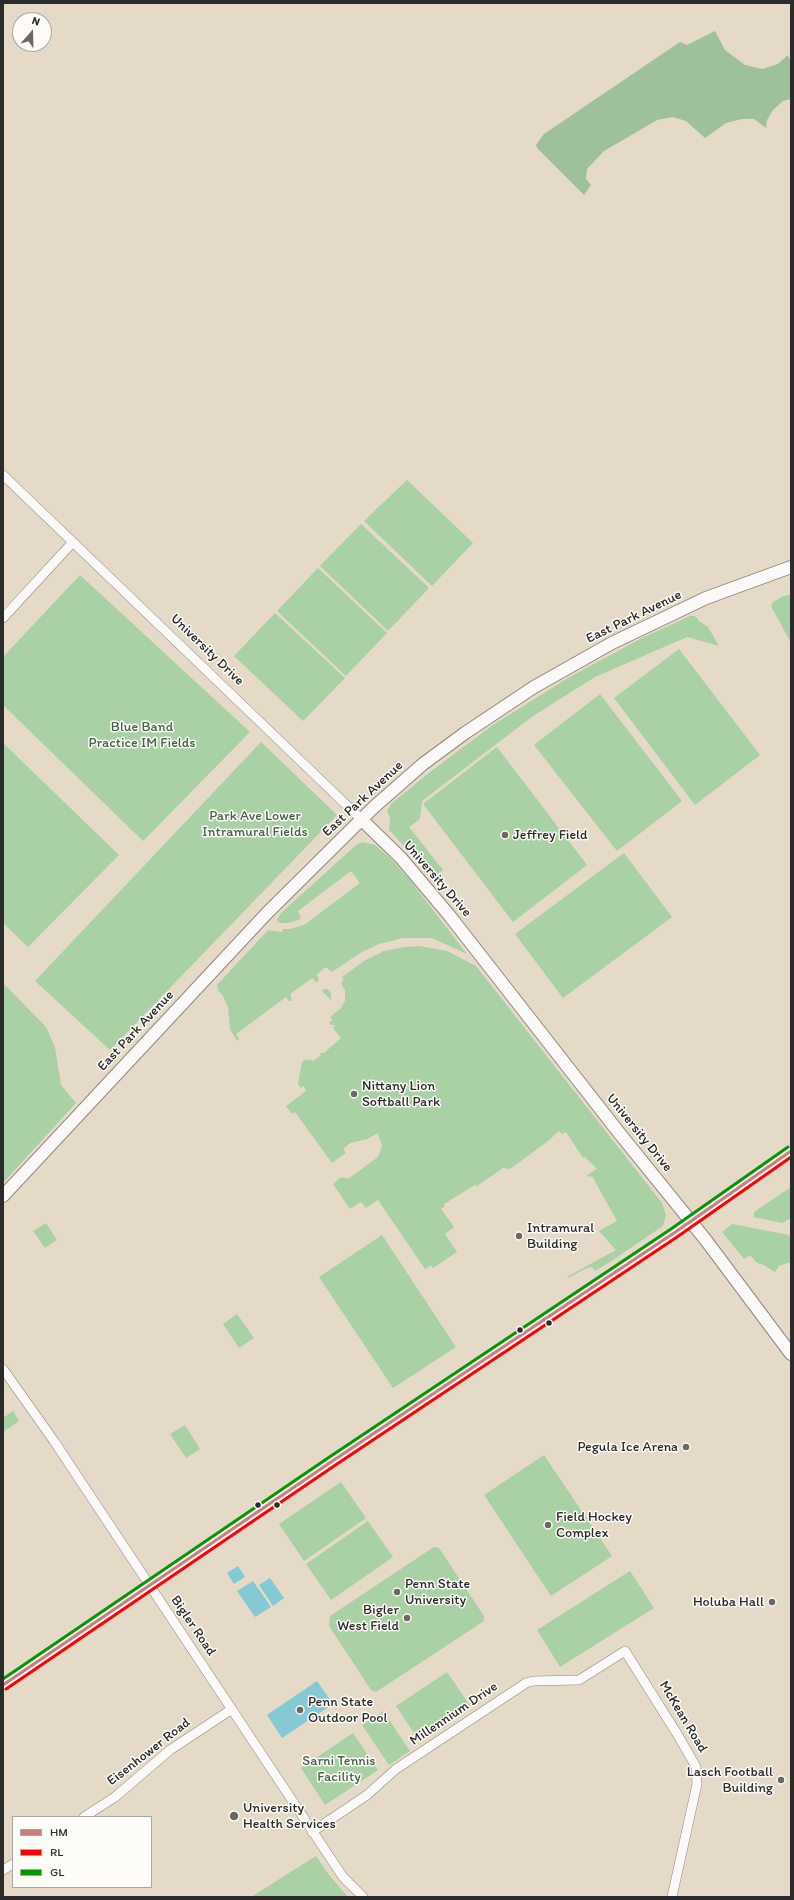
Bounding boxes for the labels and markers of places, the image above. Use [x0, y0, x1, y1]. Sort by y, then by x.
place label: Jeffrey Field [513, 827, 588, 843]
marker: Jeffrey Field [500, 830, 510, 840]
place label: Nittany Lion Softball Park [362, 1078, 440, 1110]
marker: Nittany Lion Softball Park [349, 1089, 359, 1099]
place label: Intramural Building [527, 1220, 594, 1252]
marker: Intramural Building [514, 1231, 524, 1241]
unlabelled marker [544, 1318, 554, 1328]
unlabelled marker [515, 1325, 525, 1335]
place label: Pegula Ice Arena [577, 1439, 678, 1455]
marker: Pegula Ice Arena [681, 1442, 691, 1452]
unlabelled marker [253, 1500, 263, 1510]
unlabelled marker [272, 1500, 282, 1510]
place label: Field Hockey Complex [556, 1509, 632, 1542]
marker: Field Hockey Complex [543, 1520, 553, 1530]
place label: Penn State University [405, 1576, 470, 1608]
marker: Penn State University [392, 1587, 402, 1597]
place label: Holuba Hall [693, 1594, 764, 1610]
marker: Holuba Hall [767, 1597, 777, 1607]
place label: Bigler West Field [337, 1602, 399, 1634]
marker: Bigler West Field [402, 1613, 412, 1623]
place label: Penn State Outdoor Pool [308, 1694, 387, 1726]
marker: Penn State Outdoor Pool [295, 1705, 305, 1715]
place label: Lasch Football Building [687, 1764, 773, 1796]
marker: Lasch Football Building [776, 1775, 786, 1785]
place label: University Health Services [243, 1800, 336, 1832]
marker: University Health Services [228, 1810, 240, 1822]

